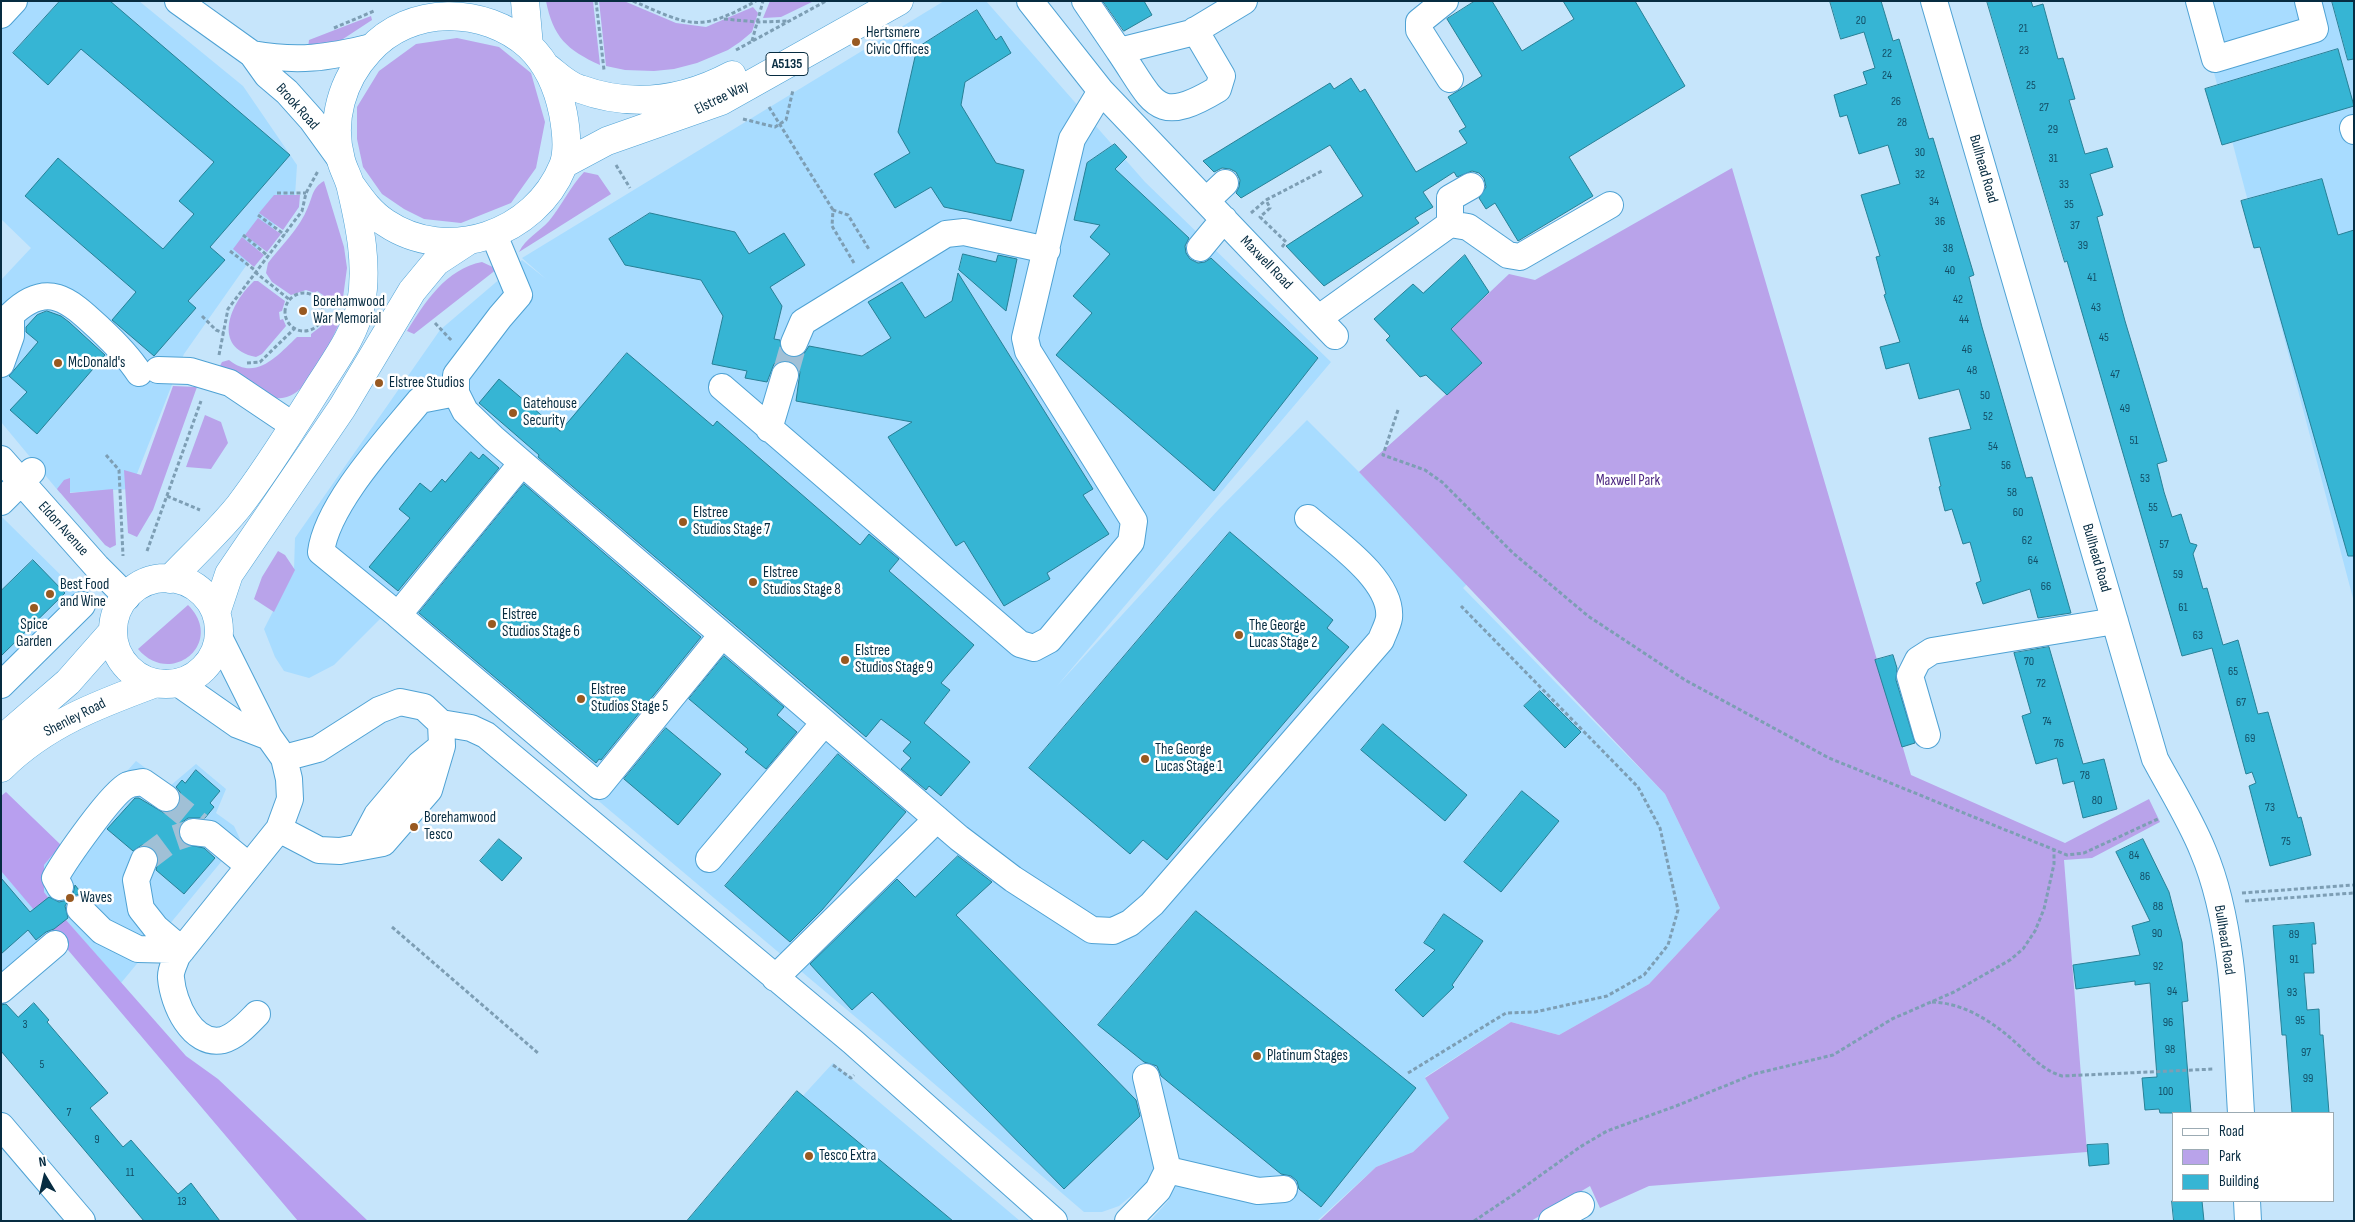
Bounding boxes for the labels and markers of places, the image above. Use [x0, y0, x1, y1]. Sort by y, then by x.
place label: Hertsmere Civic Offices [866, 24, 929, 59]
marker: Hertsmere Civic Offices [850, 36, 862, 48]
place label: Borehamwood War Memorial [313, 293, 385, 328]
marker: Borehamwood War Memorial [297, 305, 309, 317]
place label: McDonald's [68, 354, 125, 372]
marker: McDonald's [52, 357, 64, 369]
place label: Elstree Studios [389, 374, 464, 392]
marker: Elstree Studios [373, 377, 385, 389]
place label: Gatehouse Security [523, 395, 577, 430]
marker: Gatehouse Security [507, 407, 519, 419]
place label: Elstree Studios Stage 7 [693, 504, 770, 539]
marker: Elstree Studios Stage 7 [677, 516, 689, 528]
place label: Elstree Studios Stage 8 [763, 564, 841, 599]
place label: Best Food and Wine [60, 576, 109, 611]
marker: Elstree Studios Stage 8 [747, 576, 759, 588]
marker: Best Food and Wine [44, 588, 56, 600]
marker: Spice Garden [28, 602, 40, 614]
place label: Elstree Studios Stage 6 [502, 606, 580, 641]
place label: Spice Garden [16, 616, 52, 651]
place label: The George Lucas Stage 2 [1249, 617, 1317, 652]
marker: Elstree Studios Stage 6 [486, 618, 498, 630]
marker: The George Lucas Stage 2 [1233, 629, 1245, 641]
place label: Elstree Studios Stage 9 [855, 642, 933, 677]
marker: Elstree Studios Stage 9 [839, 654, 851, 666]
place label: Elstree Studios Stage 5 [591, 681, 668, 716]
marker: Elstree Studios Stage 5 [575, 693, 587, 705]
place label: The George Lucas Stage 1 [1155, 741, 1222, 776]
marker: The George Lucas Stage 1 [1139, 753, 1151, 765]
place label: Borehamwood Tesco [424, 809, 496, 844]
marker: Borehamwood Tesco [408, 821, 420, 833]
place label: Waves [80, 889, 112, 907]
marker: Waves [64, 892, 76, 904]
place label: Platinum Stages [1267, 1047, 1348, 1065]
marker: Platinum Stages [1251, 1050, 1263, 1062]
place label: Tesco Extra [819, 1147, 876, 1165]
marker: Tesco Extra [803, 1150, 815, 1162]

